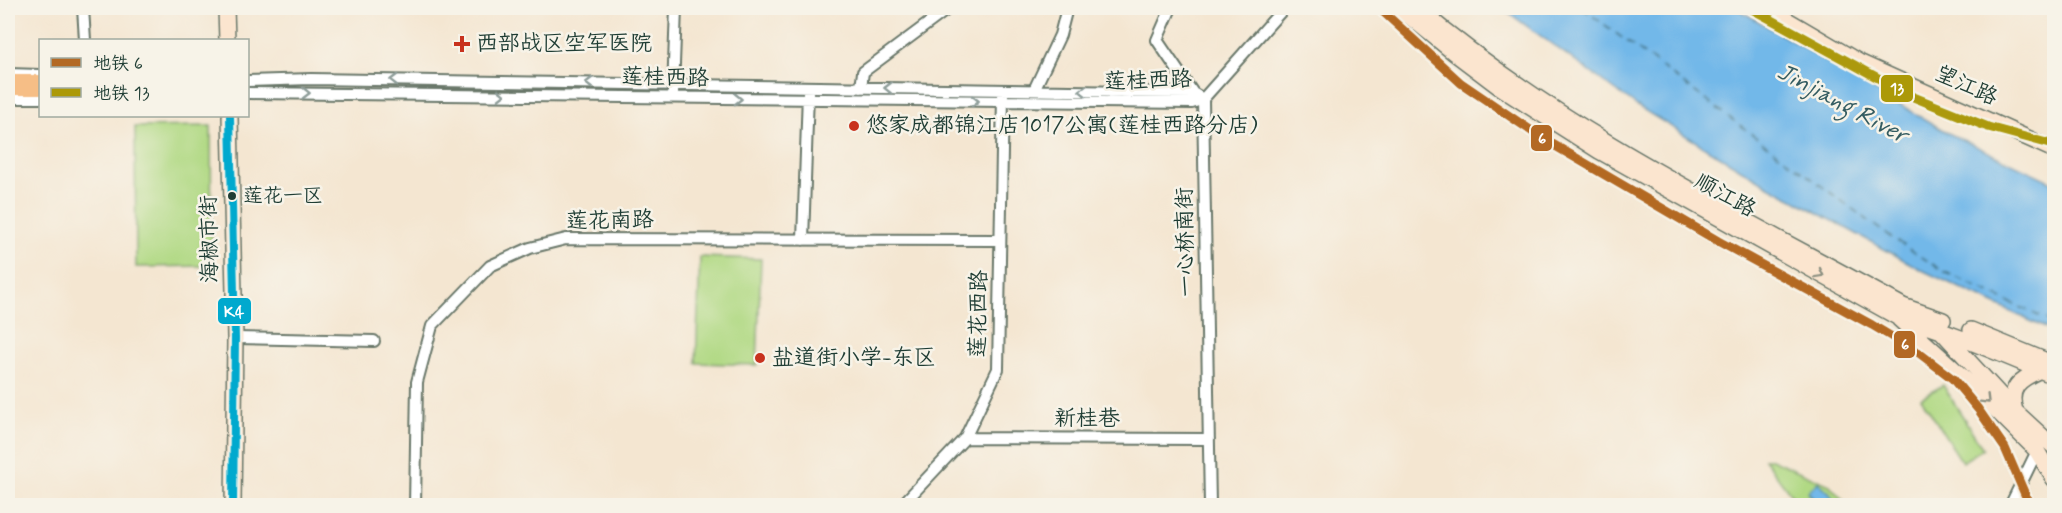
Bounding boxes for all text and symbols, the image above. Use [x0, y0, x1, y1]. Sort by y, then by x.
place label: 西部战区空军医院 [476, 30, 652, 58]
marker: 西部战区空军医院 [453, 35, 471, 53]
legend [39, 39, 249, 117]
text: 地铁 6 [93, 52, 143, 76]
water label: Jinjiang River [1770, 57, 1915, 155]
street label: 望江路 [1930, 60, 2002, 112]
street label: 莲桂西路 [621, 63, 709, 93]
street label: 莲桂西路 [1104, 65, 1192, 97]
one-way arrow [389, 74, 398, 86]
line badge: 13 [1880, 74, 1914, 103]
one-way arrow [584, 77, 593, 89]
text: 13 [1890, 79, 1904, 100]
text: 地铁 13 [93, 82, 150, 106]
one-way arrow [884, 82, 893, 94]
one-way arrow [1079, 85, 1088, 97]
one-way arrow [301, 87, 310, 99]
one-way arrow [496, 89, 505, 102]
one-way arrow [733, 93, 742, 105]
one-way arrow [970, 95, 979, 107]
place label: 悠家成都锦江店1017公寓(莲桂西路分店) [866, 112, 1258, 140]
marker: 悠家成都锦江店1017公寓(莲桂西路分店) [847, 119, 861, 133]
line badge: 6 [1530, 124, 1553, 152]
text: 6 [1538, 129, 1546, 150]
street label: 顺江路 [1689, 168, 1761, 224]
place label: 莲花一区 [243, 183, 323, 210]
street label: 一心桥南街 [1171, 187, 1201, 297]
marker: 莲花一区 [226, 190, 238, 202]
street label: 海椒市街 [195, 195, 225, 283]
street label: 莲花南路 [566, 206, 654, 236]
one-way arrow [1814, 267, 1825, 278]
street label: 莲花西路 [964, 270, 994, 358]
line badge: K4 [217, 297, 252, 325]
text: K4 [224, 302, 245, 323]
line badge: 6 [1893, 330, 1916, 359]
text: 6 [1901, 335, 1909, 356]
place label: 盐道街小学-东区 [772, 344, 936, 372]
marker: 盐道街小学-东区 [753, 351, 767, 365]
one-way arrow [1978, 392, 1989, 403]
street label: 新桂巷 [1054, 405, 1120, 433]

